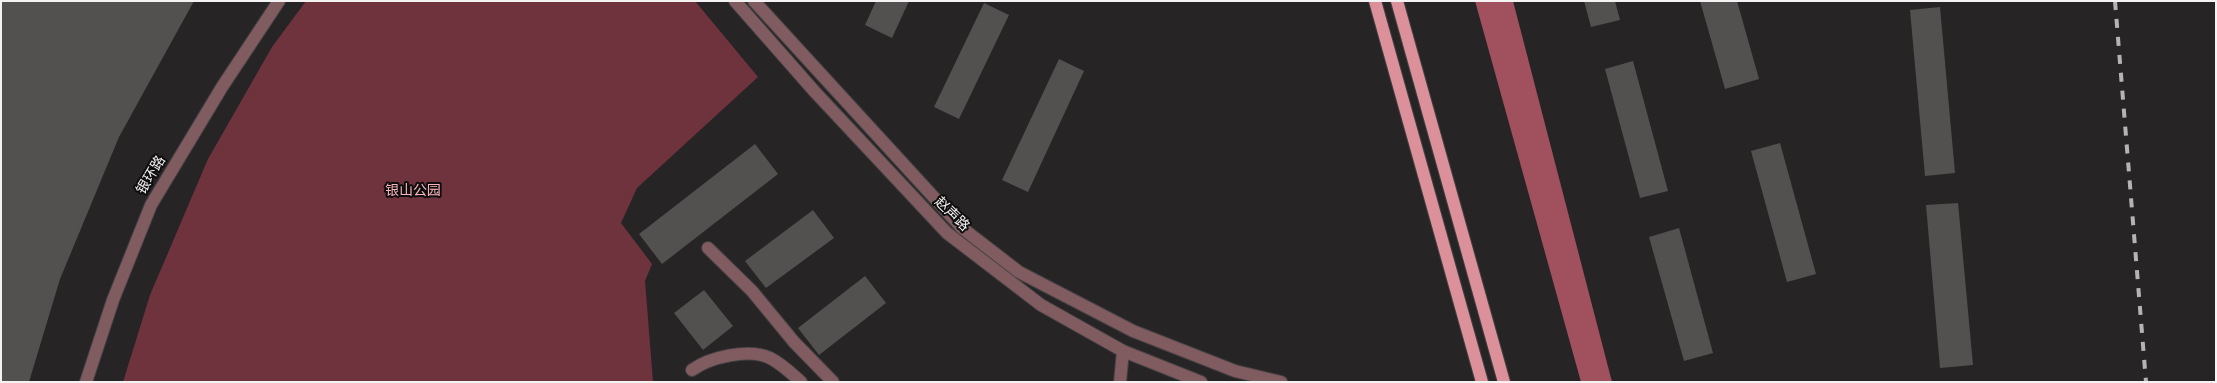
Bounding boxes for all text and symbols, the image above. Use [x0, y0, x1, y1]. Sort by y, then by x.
street label: 银环路 [133, 153, 169, 197]
park label: 银山公园 [385, 183, 441, 199]
street label: 赵声路 [931, 193, 973, 235]

